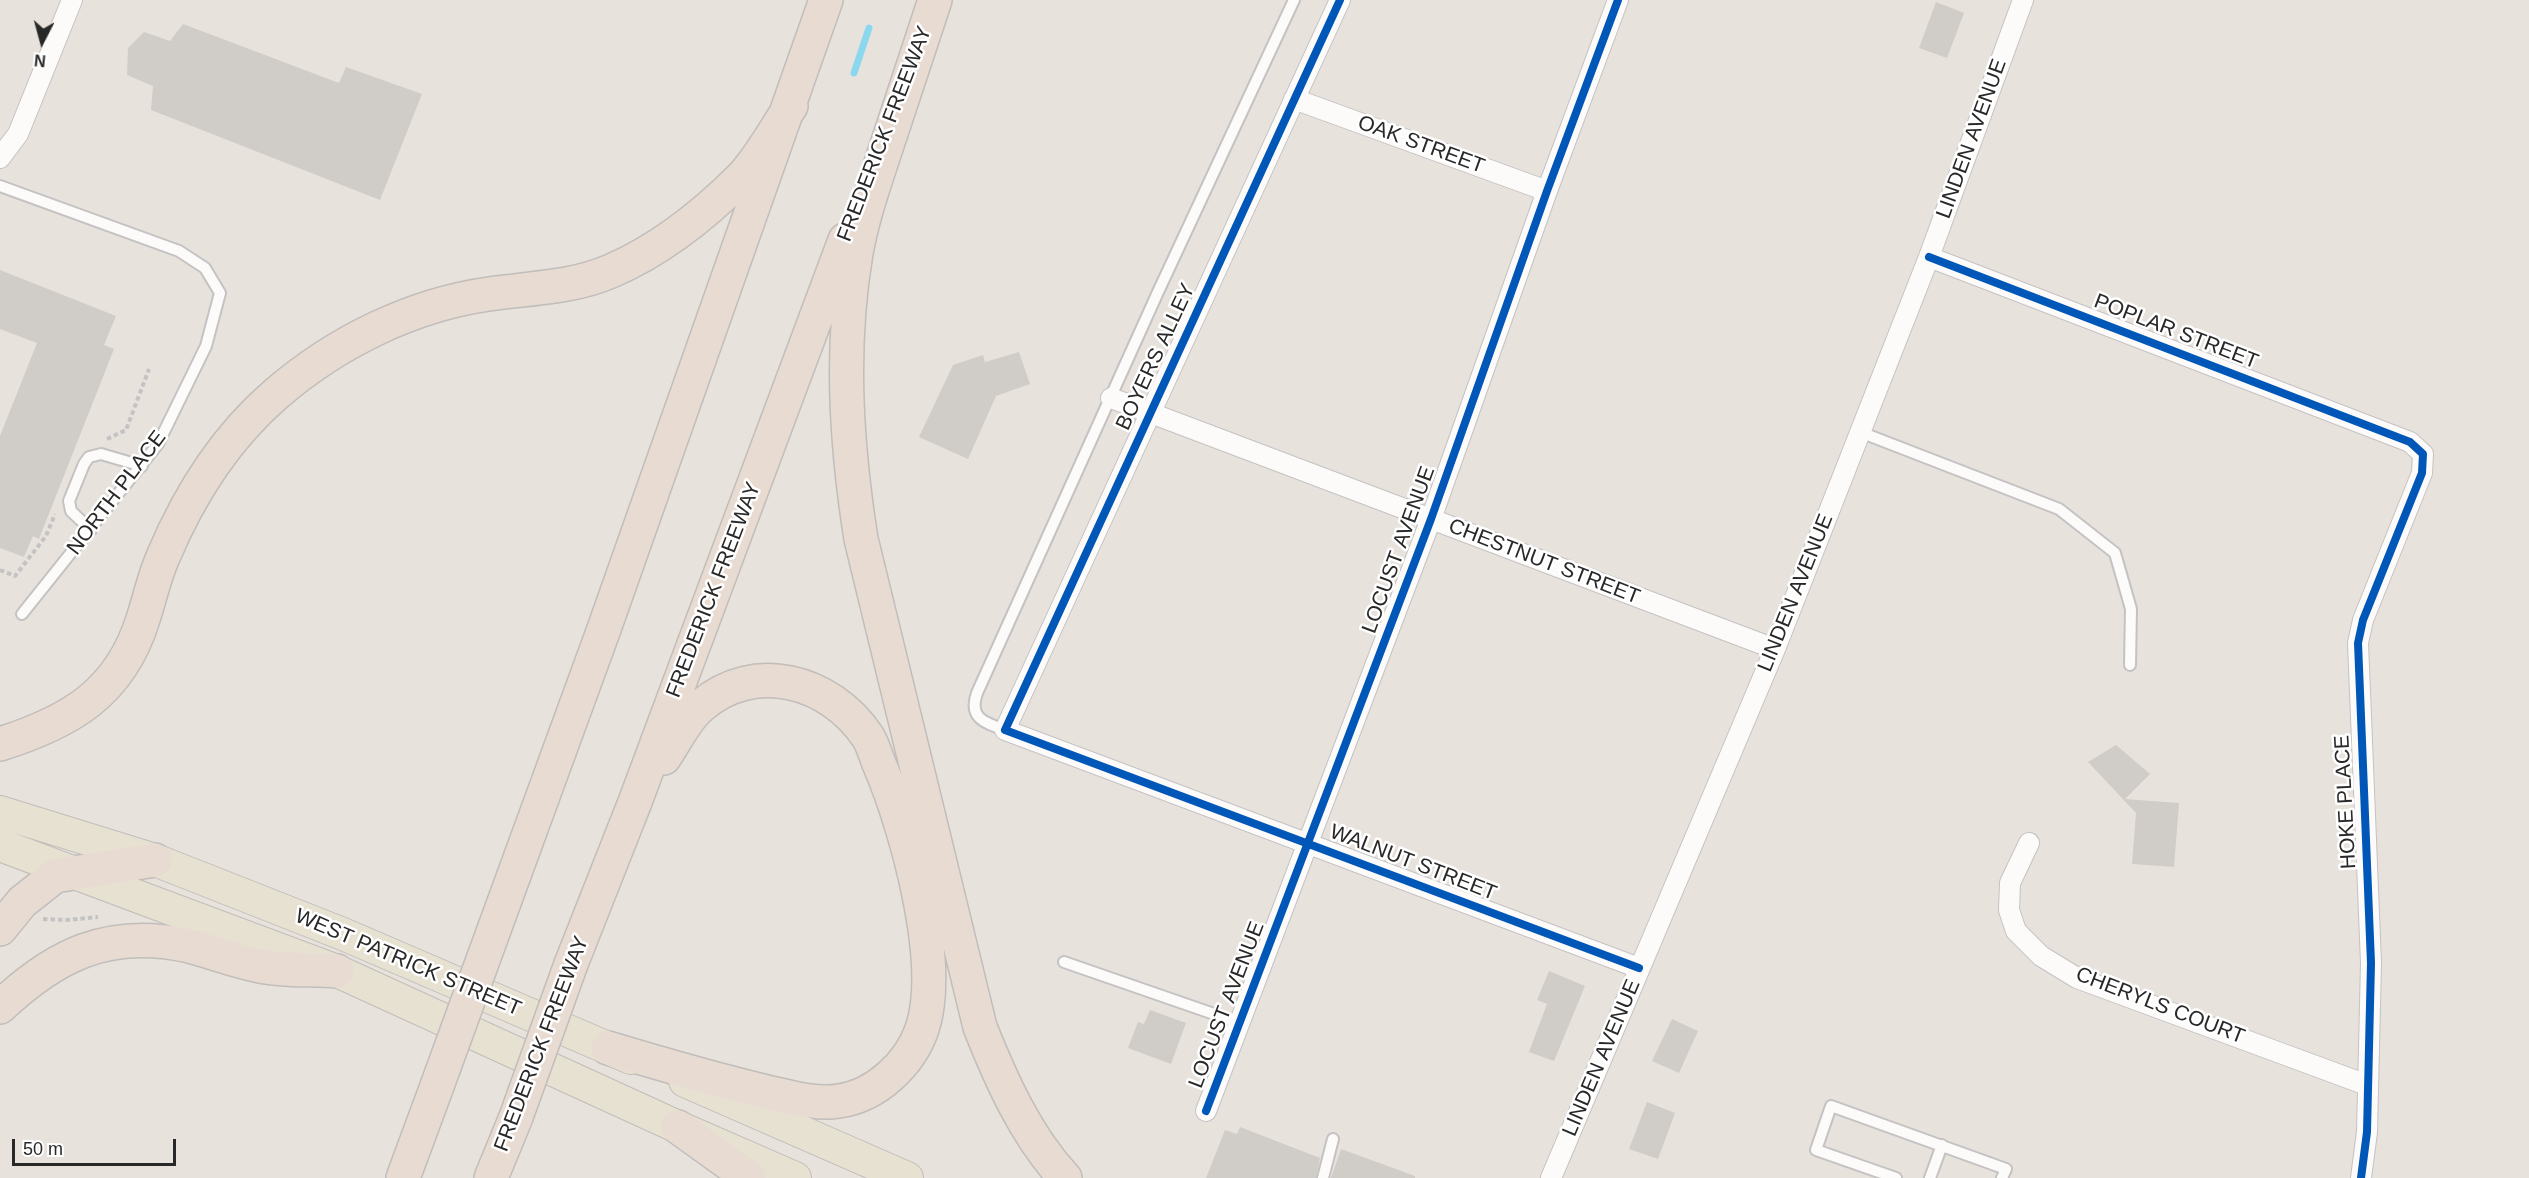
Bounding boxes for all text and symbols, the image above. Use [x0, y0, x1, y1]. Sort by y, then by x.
north arrow [12, 12, 72, 72]
street label: FREDERICK FREEWAY [832, 23, 938, 245]
text: N [33, 51, 47, 69]
street label: LINDEN AVENUE [1931, 56, 2013, 222]
street label: OAK STREET [1354, 110, 1488, 180]
street label: BOYERS ALLEY [1111, 280, 1201, 434]
street label: POPLAR STREET [2090, 289, 2262, 375]
street label: NORTH PLACE [62, 426, 172, 560]
street label: LOCUST AVENUE [1357, 463, 1441, 637]
street label: FREDERICK FREEWAY [661, 479, 767, 701]
street label: LINDEN AVENUE [1753, 511, 1839, 675]
street label: CHESTNUT STREET [1445, 514, 1643, 610]
street label: HOKE PLACE [2330, 734, 2362, 870]
street label: WALNUT STREET [1326, 820, 1500, 906]
street label: WEST PATRICK STREET [291, 904, 525, 1022]
street label: LOCUST AVENUE [1184, 918, 1270, 1092]
street label: FREDERICK FREEWAY [489, 933, 595, 1155]
street label: CHERYLS COURT [2072, 962, 2248, 1050]
street label: LINDEN AVENUE [1558, 976, 1646, 1140]
scale bar [15, 1127, 178, 1165]
text: 50 m [23, 1139, 63, 1159]

